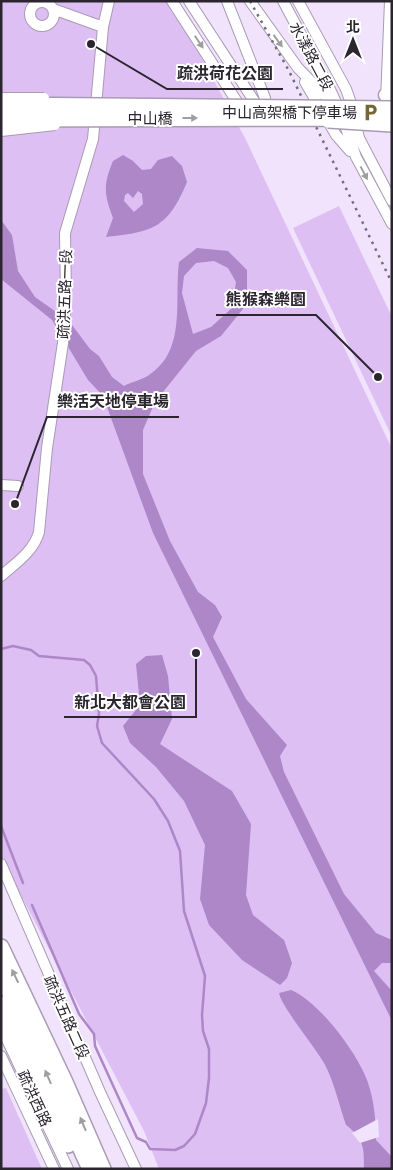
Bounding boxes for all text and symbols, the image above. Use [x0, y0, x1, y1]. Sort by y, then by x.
north arrow [328, 15, 378, 65]
text: 北 [346, 17, 360, 36]
street label: 水漾路二段 [286, 18, 338, 94]
one-way arrow [273, 34, 283, 48]
one-way arrow [194, 35, 204, 48]
callout: 疏洪荷花公園 [167, 58, 283, 89]
text: 疏洪荷花公園 [177, 62, 273, 83]
place label: 中山高架橋下停車場 [222, 102, 357, 122]
parking icon: 中山高架橋下停車場 [361, 102, 381, 122]
street label: 中山橋 [127, 108, 173, 128]
one-way arrow [182, 114, 198, 122]
one-way arrow [360, 165, 368, 180]
street label: 疏洪五路一段 [52, 249, 76, 339]
callout: 熊猴森樂園 [216, 284, 316, 315]
text: 熊猴森樂園 [226, 288, 306, 309]
callout: 樂活天地停車場 [47, 386, 179, 417]
text: 樂活天地停車場 [57, 390, 169, 411]
callout: 新北大都會公園 [64, 686, 196, 717]
text: 新北大都會公園 [74, 691, 186, 712]
one-way arrow [11, 969, 19, 983]
street label: 疏洪五路二段 [40, 972, 94, 1062]
street label: 疏洪西路 [13, 1067, 57, 1129]
one-way arrow [43, 1070, 51, 1084]
one-way arrow [79, 1117, 87, 1131]

